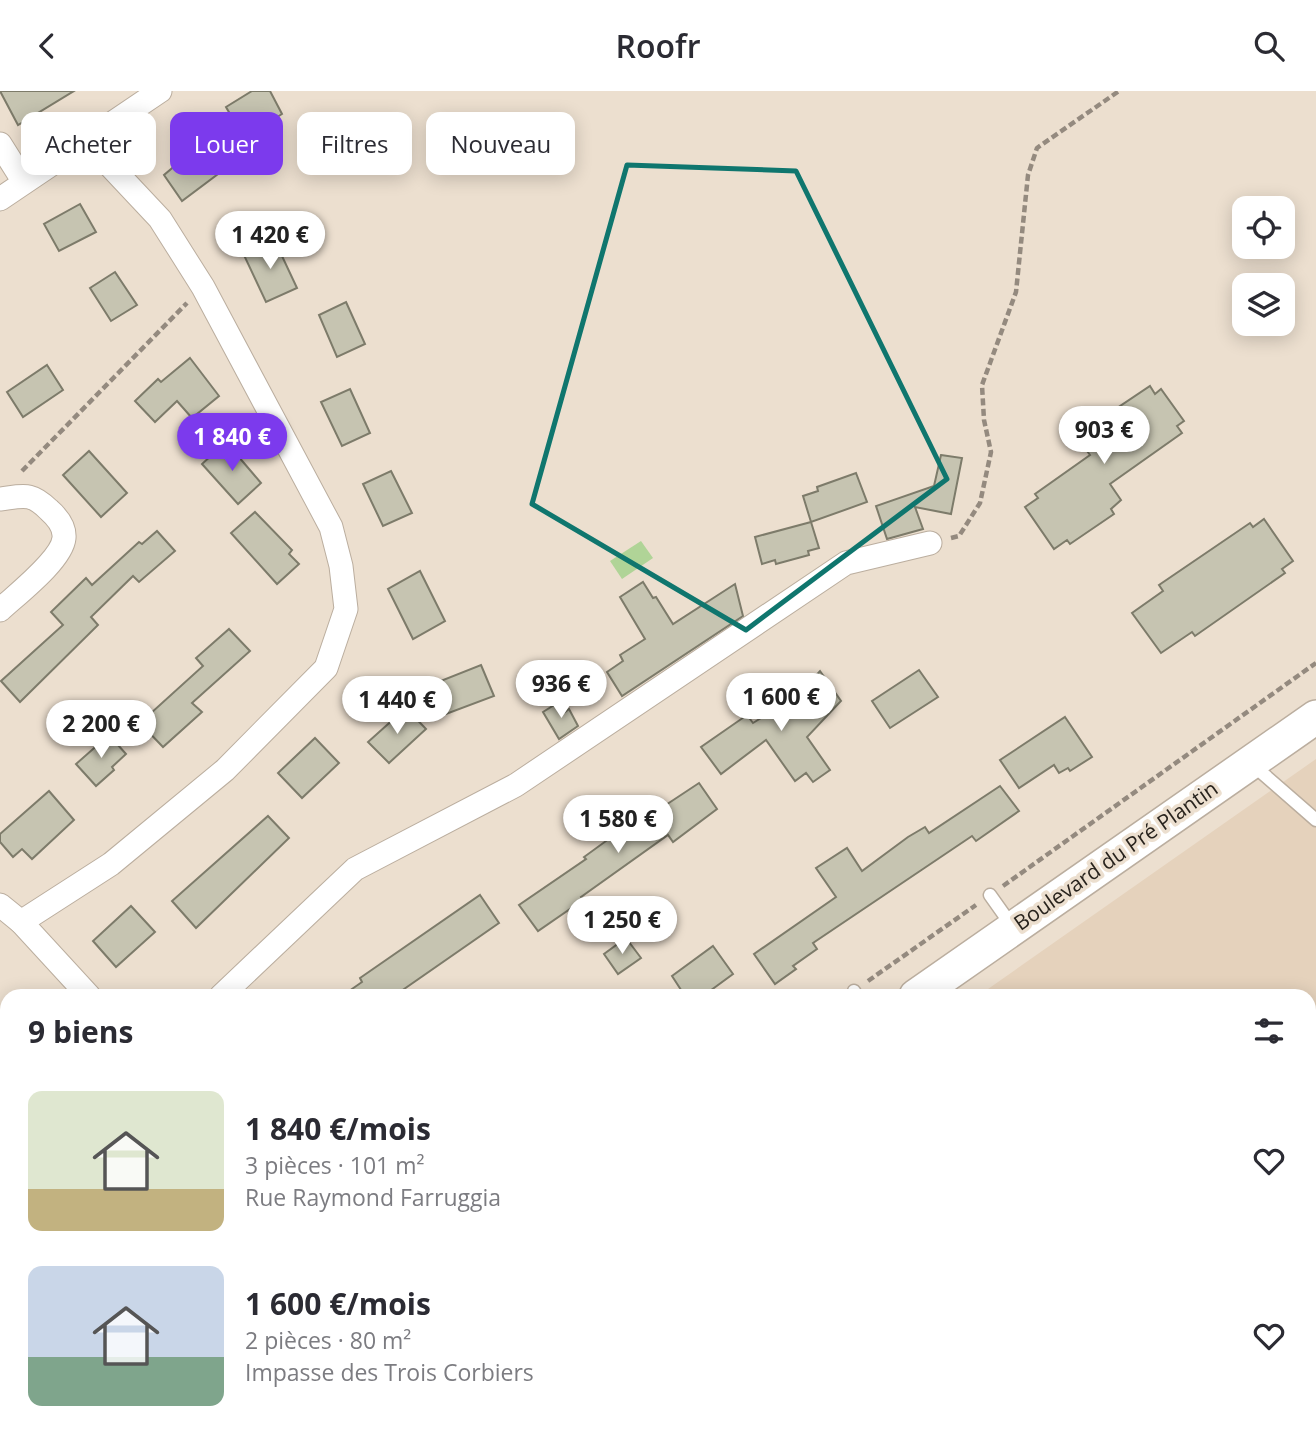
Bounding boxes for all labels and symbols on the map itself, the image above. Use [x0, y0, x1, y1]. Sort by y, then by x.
pin: 1 420 € [205, 211, 335, 271]
pin: 903 € [1055, 407, 1153, 466]
pin: 1 840 € [167, 413, 297, 473]
pin: 936 € [512, 661, 610, 720]
pin: 1 600 € [716, 673, 846, 733]
pin: 1 440 € [332, 677, 462, 736]
pin: 2 200 € [36, 701, 166, 760]
street label: Boulevard du Pré Plantin [1008, 774, 1223, 936]
pin: 1 580 € [553, 795, 683, 855]
pin: 1 250 € [557, 897, 687, 956]

